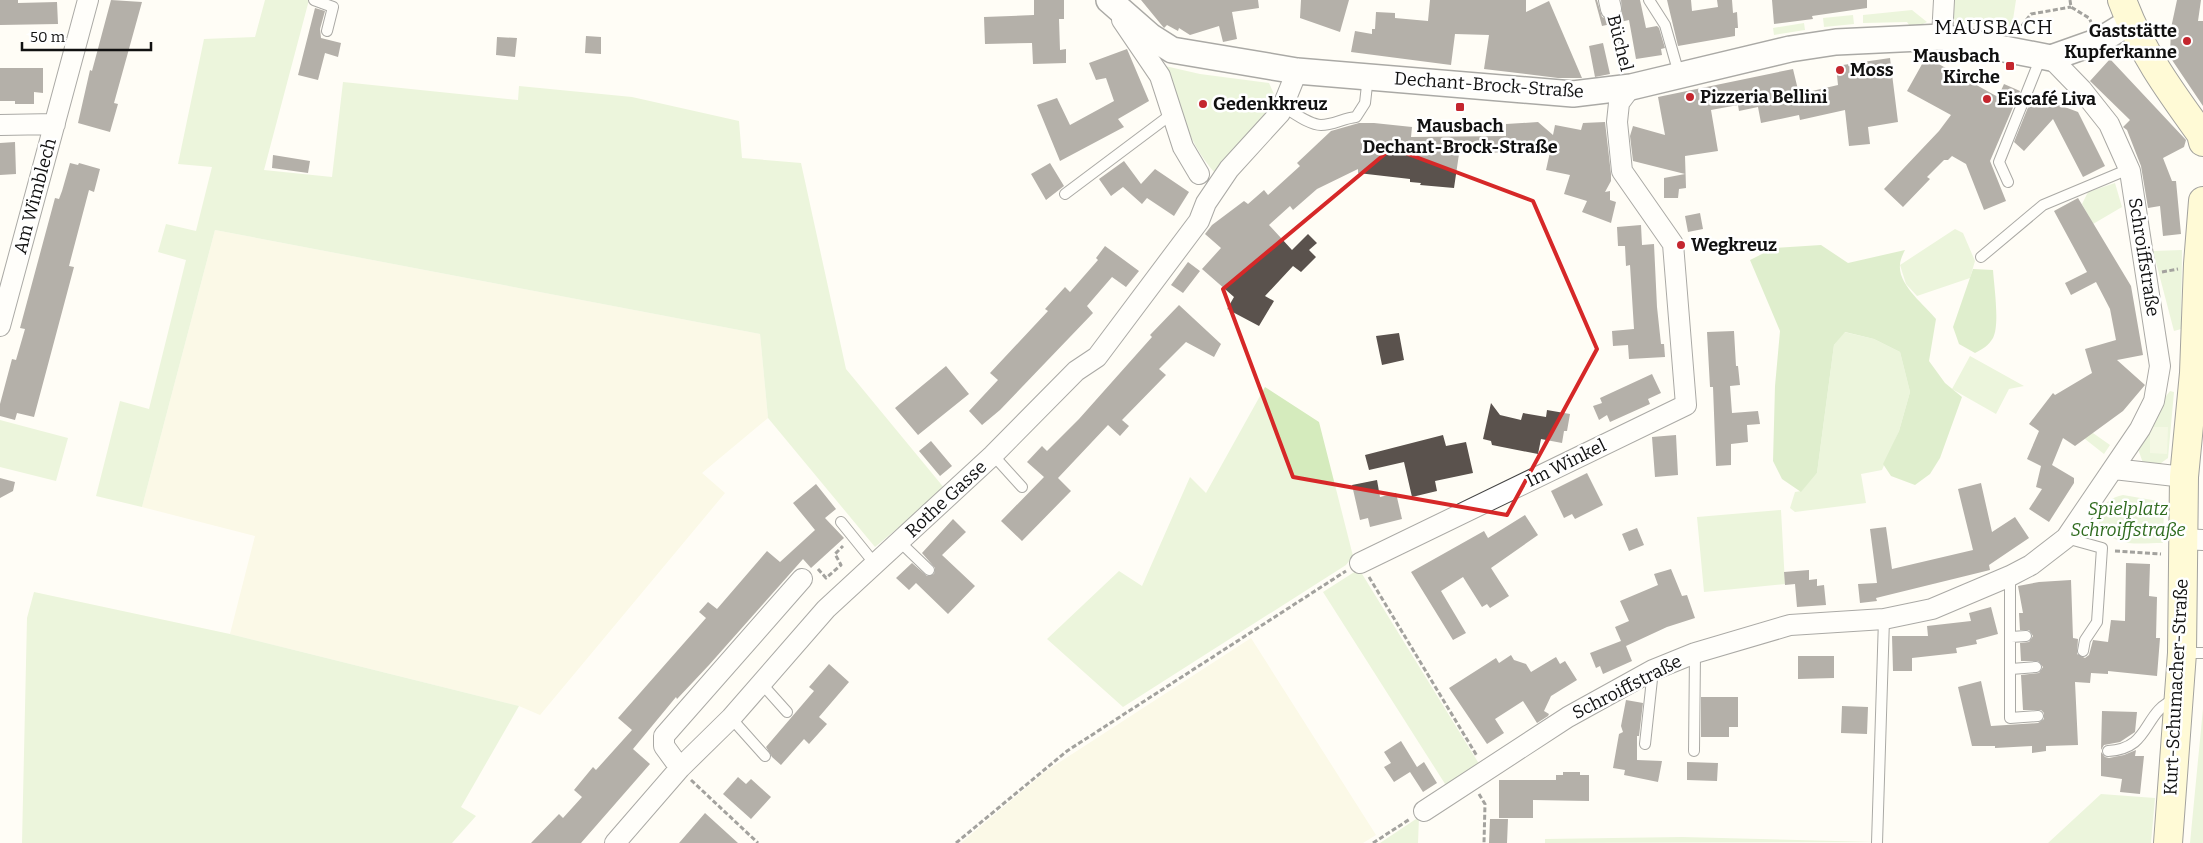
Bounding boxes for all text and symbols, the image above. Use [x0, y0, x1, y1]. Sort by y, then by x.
street label: Büchel [1602, 12, 1638, 74]
district label: MAUSBACH [1934, 15, 2054, 39]
scale bar [22, 20, 151, 52]
place label: Gaststätte Kupferkanne [2064, 20, 2177, 63]
text: 50 m [30, 28, 66, 46]
marker: Gaststätte Kupferkanne [2181, 35, 2193, 47]
place label: Mausbach Kirche [1913, 45, 2001, 88]
place label: Moss [1850, 59, 1894, 81]
marker: Mausbach Kirche [2004, 60, 2016, 72]
marker: Moss [1834, 64, 1846, 76]
street label: Dechant-Brock-Straße [1393, 67, 1585, 103]
place label: Pizzeria Bellini [1700, 86, 1828, 108]
place label: Eiscafé Liva [1997, 88, 2096, 110]
marker: Pizzeria Bellini [1684, 91, 1696, 103]
place label: Gedenkkreuz [1213, 93, 1327, 115]
marker: Eiscafé Liva [1981, 93, 1993, 105]
marker: Gedenkkreuz [1197, 98, 1209, 110]
marker: Mausbach Dechant-Brock-Straße [1454, 101, 1466, 113]
place label: Mausbach Dechant-Brock-Straße [1362, 115, 1558, 158]
street label: Am Wimblech [9, 136, 61, 256]
street label: Schroiffstraße [2124, 196, 2164, 318]
place label: Wegkreuz [1691, 234, 1777, 256]
marker: Wegkreuz [1675, 239, 1687, 251]
street label: Im Winkel [1522, 434, 1610, 492]
street label: Rothe Gasse [901, 456, 991, 542]
park label: Spielplatz Schroiffstraße [2070, 498, 2186, 541]
street label: Kurt-Schumacher-Straße [2159, 578, 2193, 796]
street label: Schroiffstraße [1569, 650, 1685, 724]

